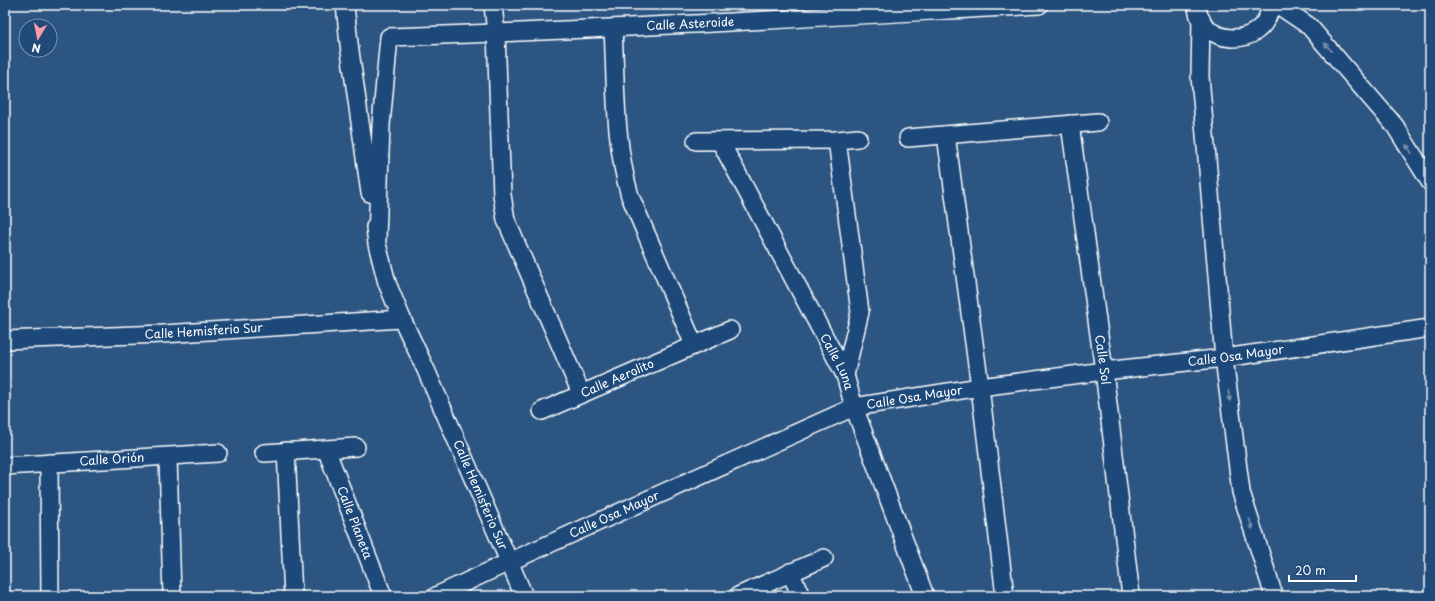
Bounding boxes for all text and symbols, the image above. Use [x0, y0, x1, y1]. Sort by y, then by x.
street label: Calle Asteroide [646, 12, 735, 34]
north arrow [18, 18, 58, 58]
text: N [30, 39, 42, 57]
one-way arrow [1323, 42, 1332, 53]
one-way arrow [1405, 144, 1413, 154]
street label: Calle Hemisferio Sur [144, 318, 264, 343]
street label: Calle Luna [816, 330, 859, 392]
street label: Calle Sol [1091, 334, 1116, 386]
street label: Calle Osa Mayor [1187, 339, 1285, 370]
street label: Calle Aerolito [577, 354, 657, 401]
street label: Calle Osa Mayor [865, 380, 964, 413]
one-way arrow [1226, 390, 1232, 402]
street label: Calle Hemisferio Sur [449, 437, 513, 553]
street label: Calle Orión [79, 448, 145, 469]
street label: Calle Planeta [333, 483, 378, 562]
street label: Calle Osa Mayor [566, 486, 662, 542]
one-way arrow [1248, 518, 1254, 530]
scale bar [1289, 557, 1356, 583]
text: 20 m [1295, 561, 1326, 579]

